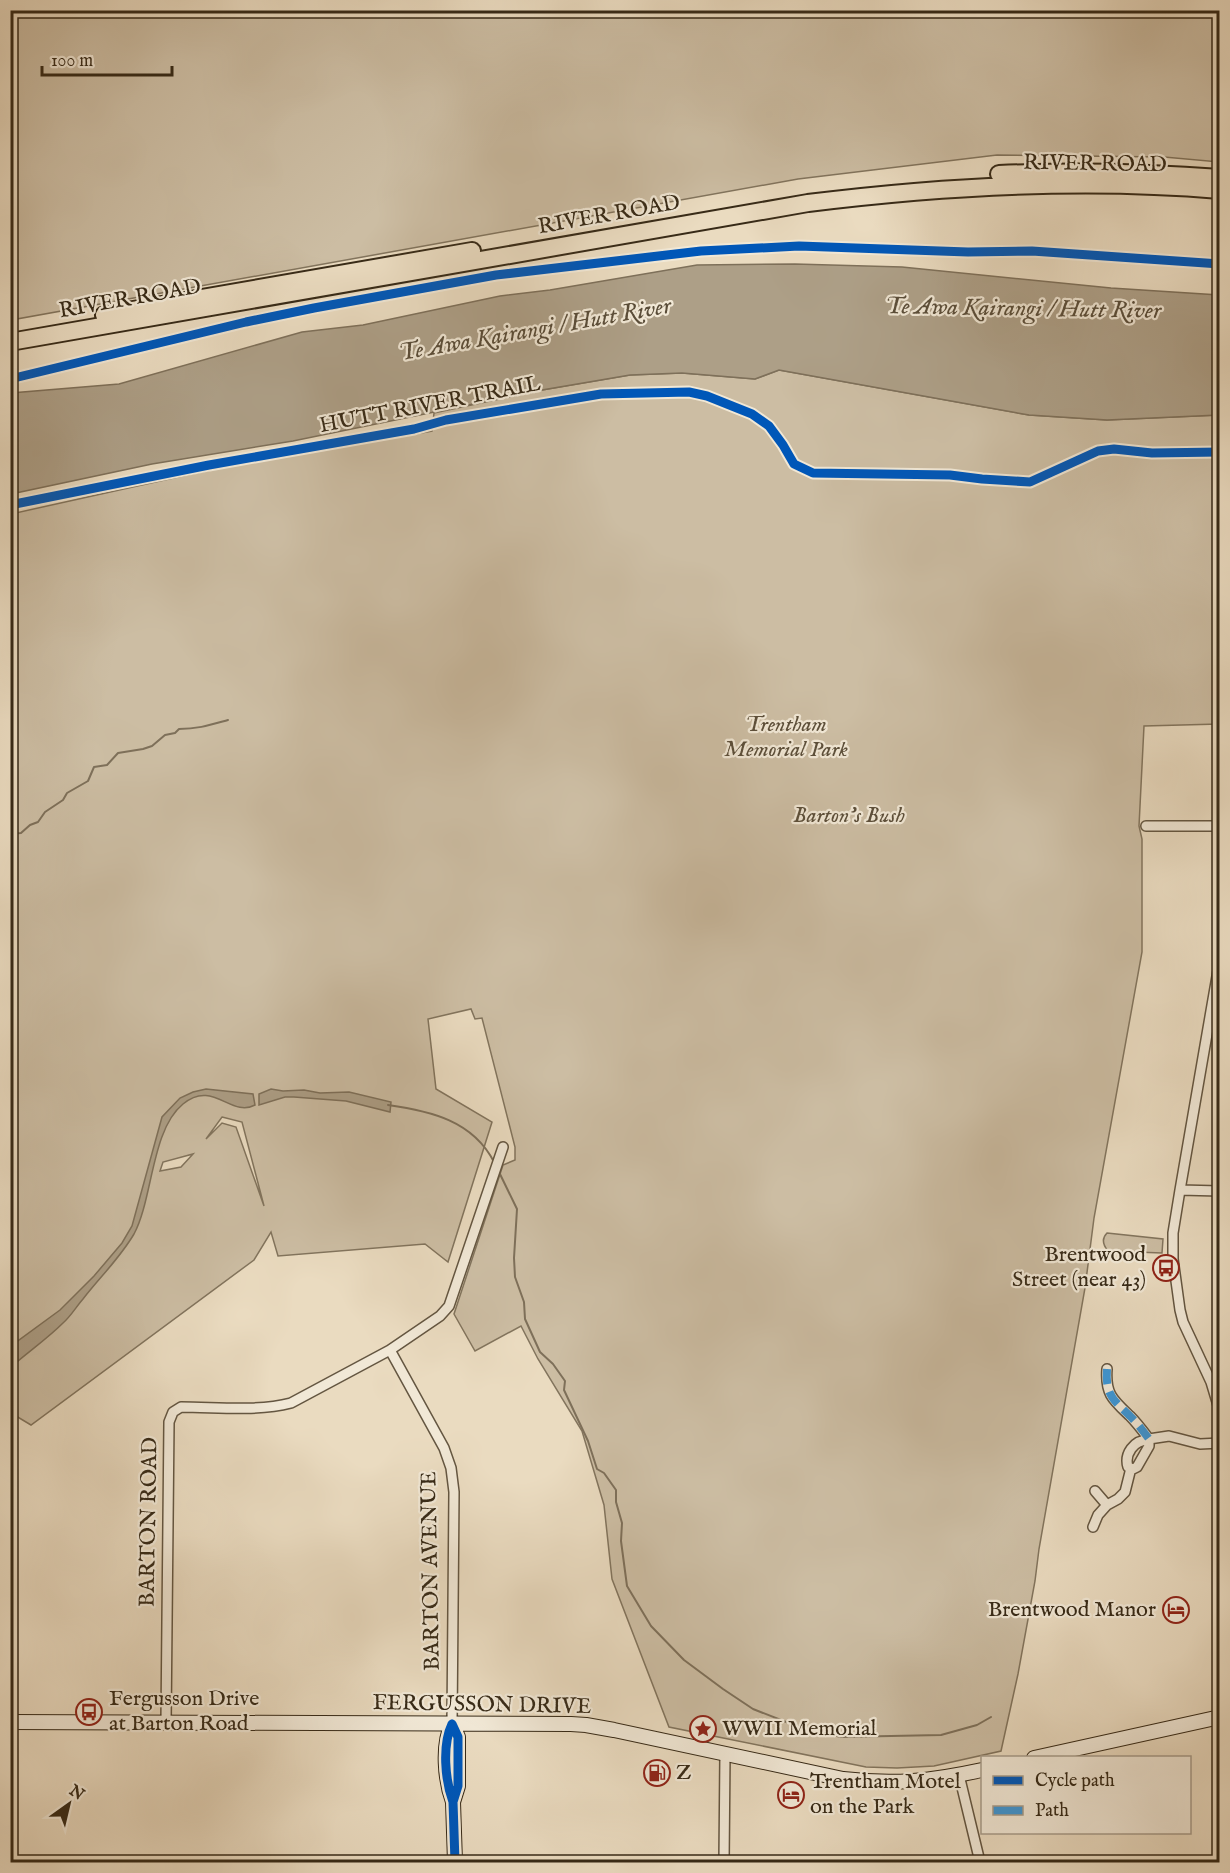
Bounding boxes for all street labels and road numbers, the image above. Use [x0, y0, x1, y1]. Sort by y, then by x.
street label: RIVER ROAD [1023, 149, 1167, 179]
street label: RIVER ROAD [536, 189, 682, 241]
street label: RIVER ROAD [57, 273, 203, 325]
street label: HUTT RIVER TRAIL [317, 370, 543, 440]
street label: BARTON ROAD [134, 1437, 164, 1607]
street label: BARTON AVENUE [415, 1471, 447, 1671]
street label: FERGUSSON DRIVE [372, 1689, 592, 1721]

